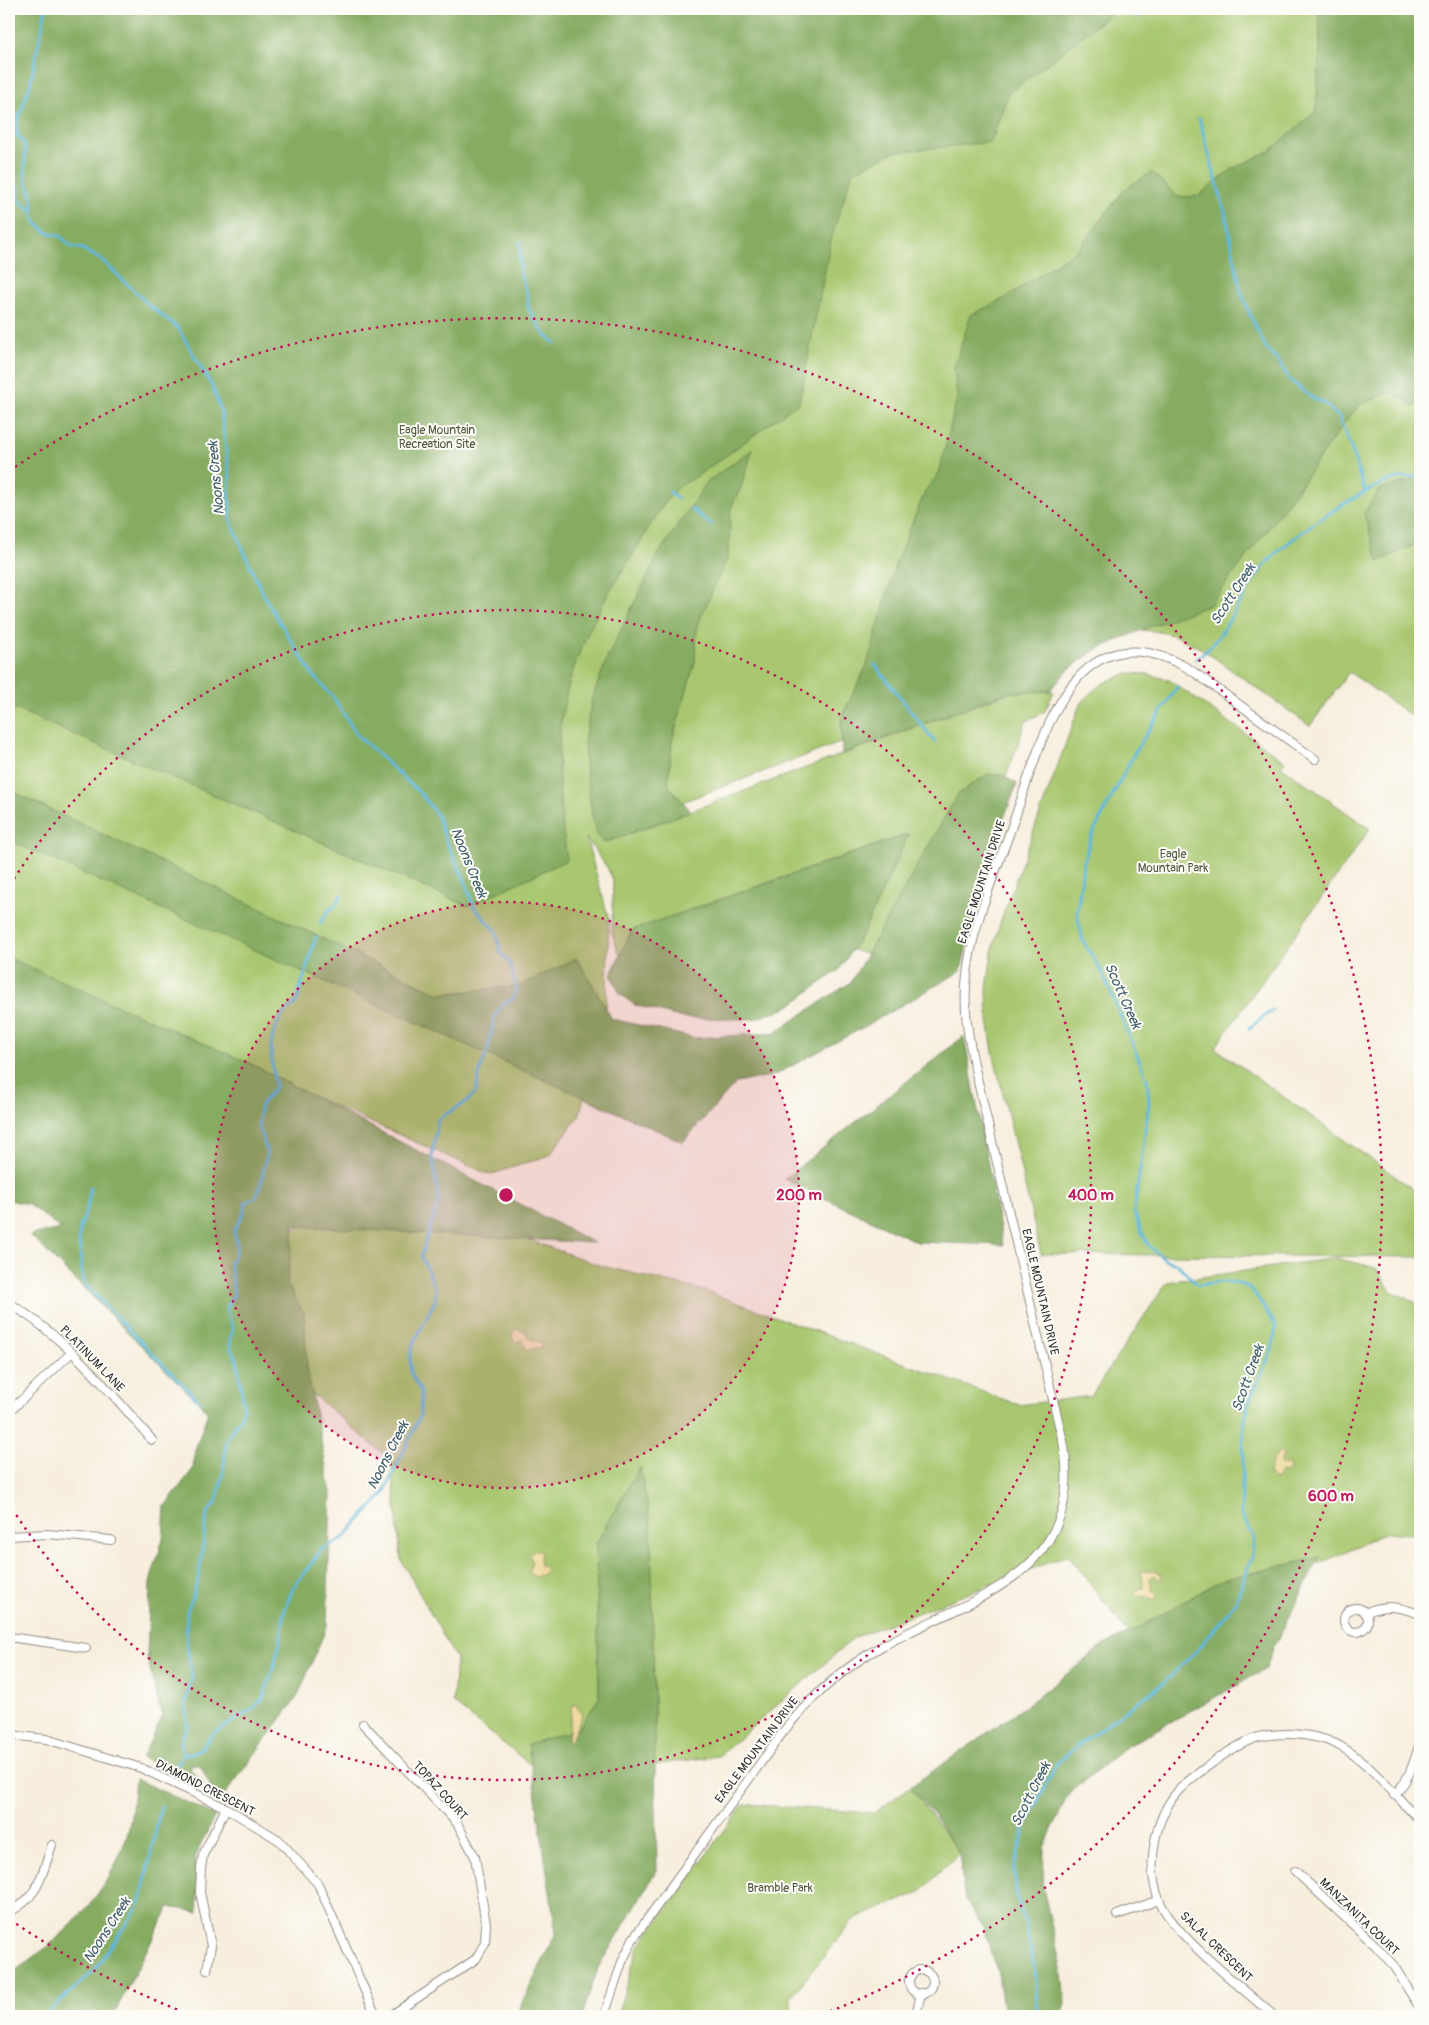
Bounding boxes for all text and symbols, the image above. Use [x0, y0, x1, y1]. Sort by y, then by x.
park label: Eagle Mountain Recreation Site [399, 423, 475, 452]
water label: Noons Creek [204, 439, 228, 516]
water label: Scott Creek [1207, 559, 1260, 628]
street label: EAGLE MOUNTAIN DRIVE [955, 818, 1009, 946]
water label: Noons Creek [447, 825, 491, 902]
park label: Eagle Mountain Park [1138, 847, 1208, 876]
water label: Scott Creek [1101, 961, 1145, 1033]
centre of rings [497, 1186, 515, 1204]
text: 200 m [776, 1186, 822, 1205]
text: 400 m [1068, 1186, 1114, 1205]
street label: EAGLE MOUNTAIN DRIVE [1018, 1227, 1062, 1357]
street label: PLATINUM LANE [57, 1323, 127, 1395]
water label: Scott Creek [1228, 1341, 1268, 1414]
water label: Noons Creek [364, 1417, 413, 1492]
text: 600 m [1308, 1487, 1354, 1506]
street label: EAGLE MOUNTAIN DRIVE [712, 1694, 802, 1806]
street label: DIAMOND CRESCENT [153, 1756, 257, 1820]
street label: TOPAZ COURT [410, 1758, 471, 1824]
water label: Scott Creek [1008, 1758, 1055, 1829]
street label: MANZANITA COURT [1316, 1875, 1402, 1959]
park label: Bramble Park [747, 1881, 813, 1896]
water label: Noons Creek [80, 1893, 135, 1966]
street label: SALAL CRESCENT [1177, 1909, 1256, 1986]

